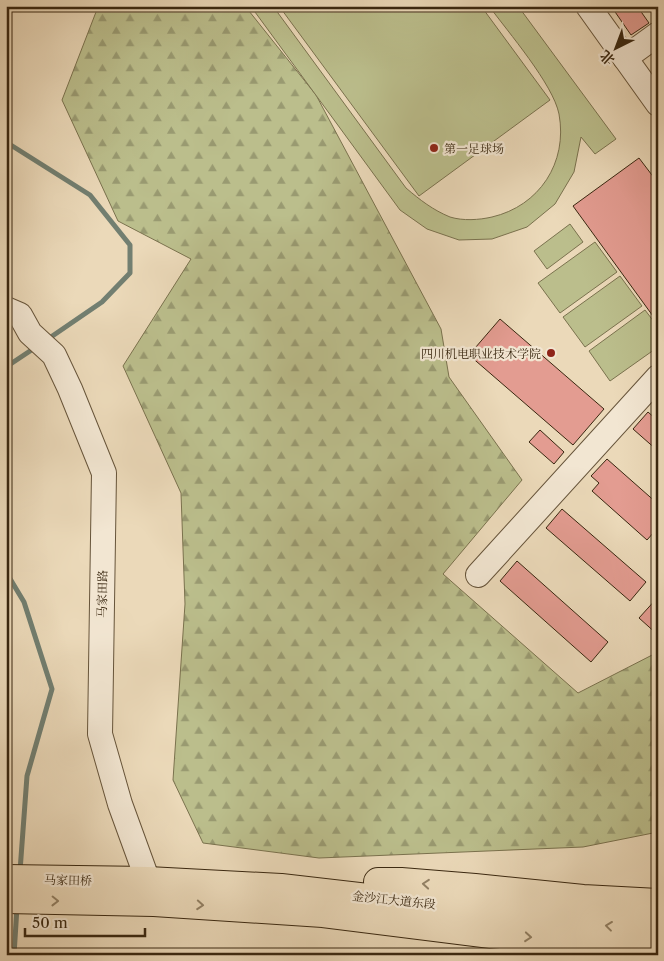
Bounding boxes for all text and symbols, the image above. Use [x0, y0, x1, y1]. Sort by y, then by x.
north arrow [592, 22, 642, 72]
text: 北 [596, 46, 619, 69]
place label: 第一足球场 [444, 141, 504, 156]
marker: 第一足球场 [428, 142, 440, 154]
place label: 四川机电职业技术学院 [421, 346, 541, 361]
marker: 四川机电职业技术学院 [545, 347, 557, 359]
street label: 马家田路 [94, 570, 110, 618]
street label: 马家田桥 [44, 872, 92, 888]
one-way arrow [422, 879, 430, 890]
street label: 金沙江大道东段 [351, 888, 437, 912]
one-way arrow [51, 895, 59, 906]
one-way arrow [196, 900, 204, 911]
scale bar [25, 906, 145, 938]
text: 50 m [32, 913, 68, 932]
one-way arrow [605, 921, 613, 932]
one-way arrow [524, 931, 532, 942]

